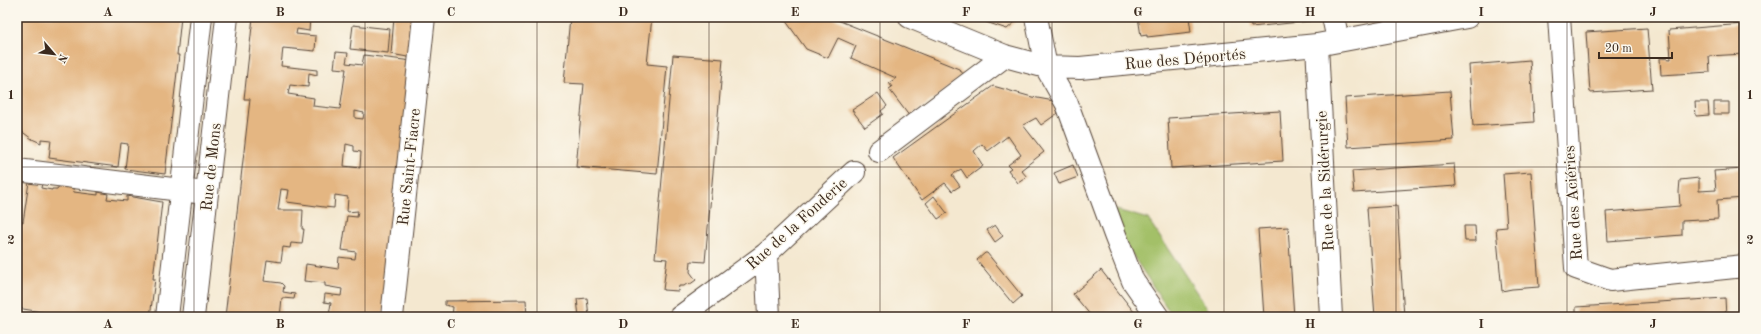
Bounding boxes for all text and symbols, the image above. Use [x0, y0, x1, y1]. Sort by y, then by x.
text: A [103, 6, 113, 19]
text: B [275, 6, 285, 19]
text: C [447, 6, 455, 19]
text: D [618, 6, 628, 19]
text: E [791, 6, 800, 19]
text: F [962, 6, 971, 19]
text: G [1133, 6, 1143, 19]
text: H [1305, 6, 1316, 19]
text: I [1478, 6, 1484, 19]
text: J [1649, 6, 1657, 19]
north arrow [34, 34, 74, 74]
scale bar [1599, 34, 1672, 60]
text: 20 m [1605, 43, 1632, 55]
street label: Rue des Déportés [1124, 47, 1246, 73]
text: N [54, 52, 68, 65]
text: 1 [7, 89, 15, 102]
text: 1 [1746, 89, 1754, 102]
street label: Rue Saint-Fiacre [396, 108, 424, 227]
street label: Rue de la Sidérurgie [1314, 110, 1338, 252]
street label: Rue de Mons [199, 122, 225, 212]
street label: Rue des Aciéries [1562, 145, 1586, 261]
street label: Rue de la Fonderie [744, 175, 851, 274]
text: 2 [7, 234, 15, 247]
text: 2 [1746, 234, 1754, 247]
text: A [103, 318, 113, 331]
text: B [275, 318, 285, 331]
text: C [447, 318, 455, 331]
text: D [618, 318, 628, 331]
text: E [791, 318, 800, 331]
text: F [962, 318, 971, 331]
text: G [1133, 318, 1143, 331]
text: H [1305, 318, 1316, 331]
text: I [1478, 318, 1484, 331]
text: J [1649, 318, 1657, 331]

